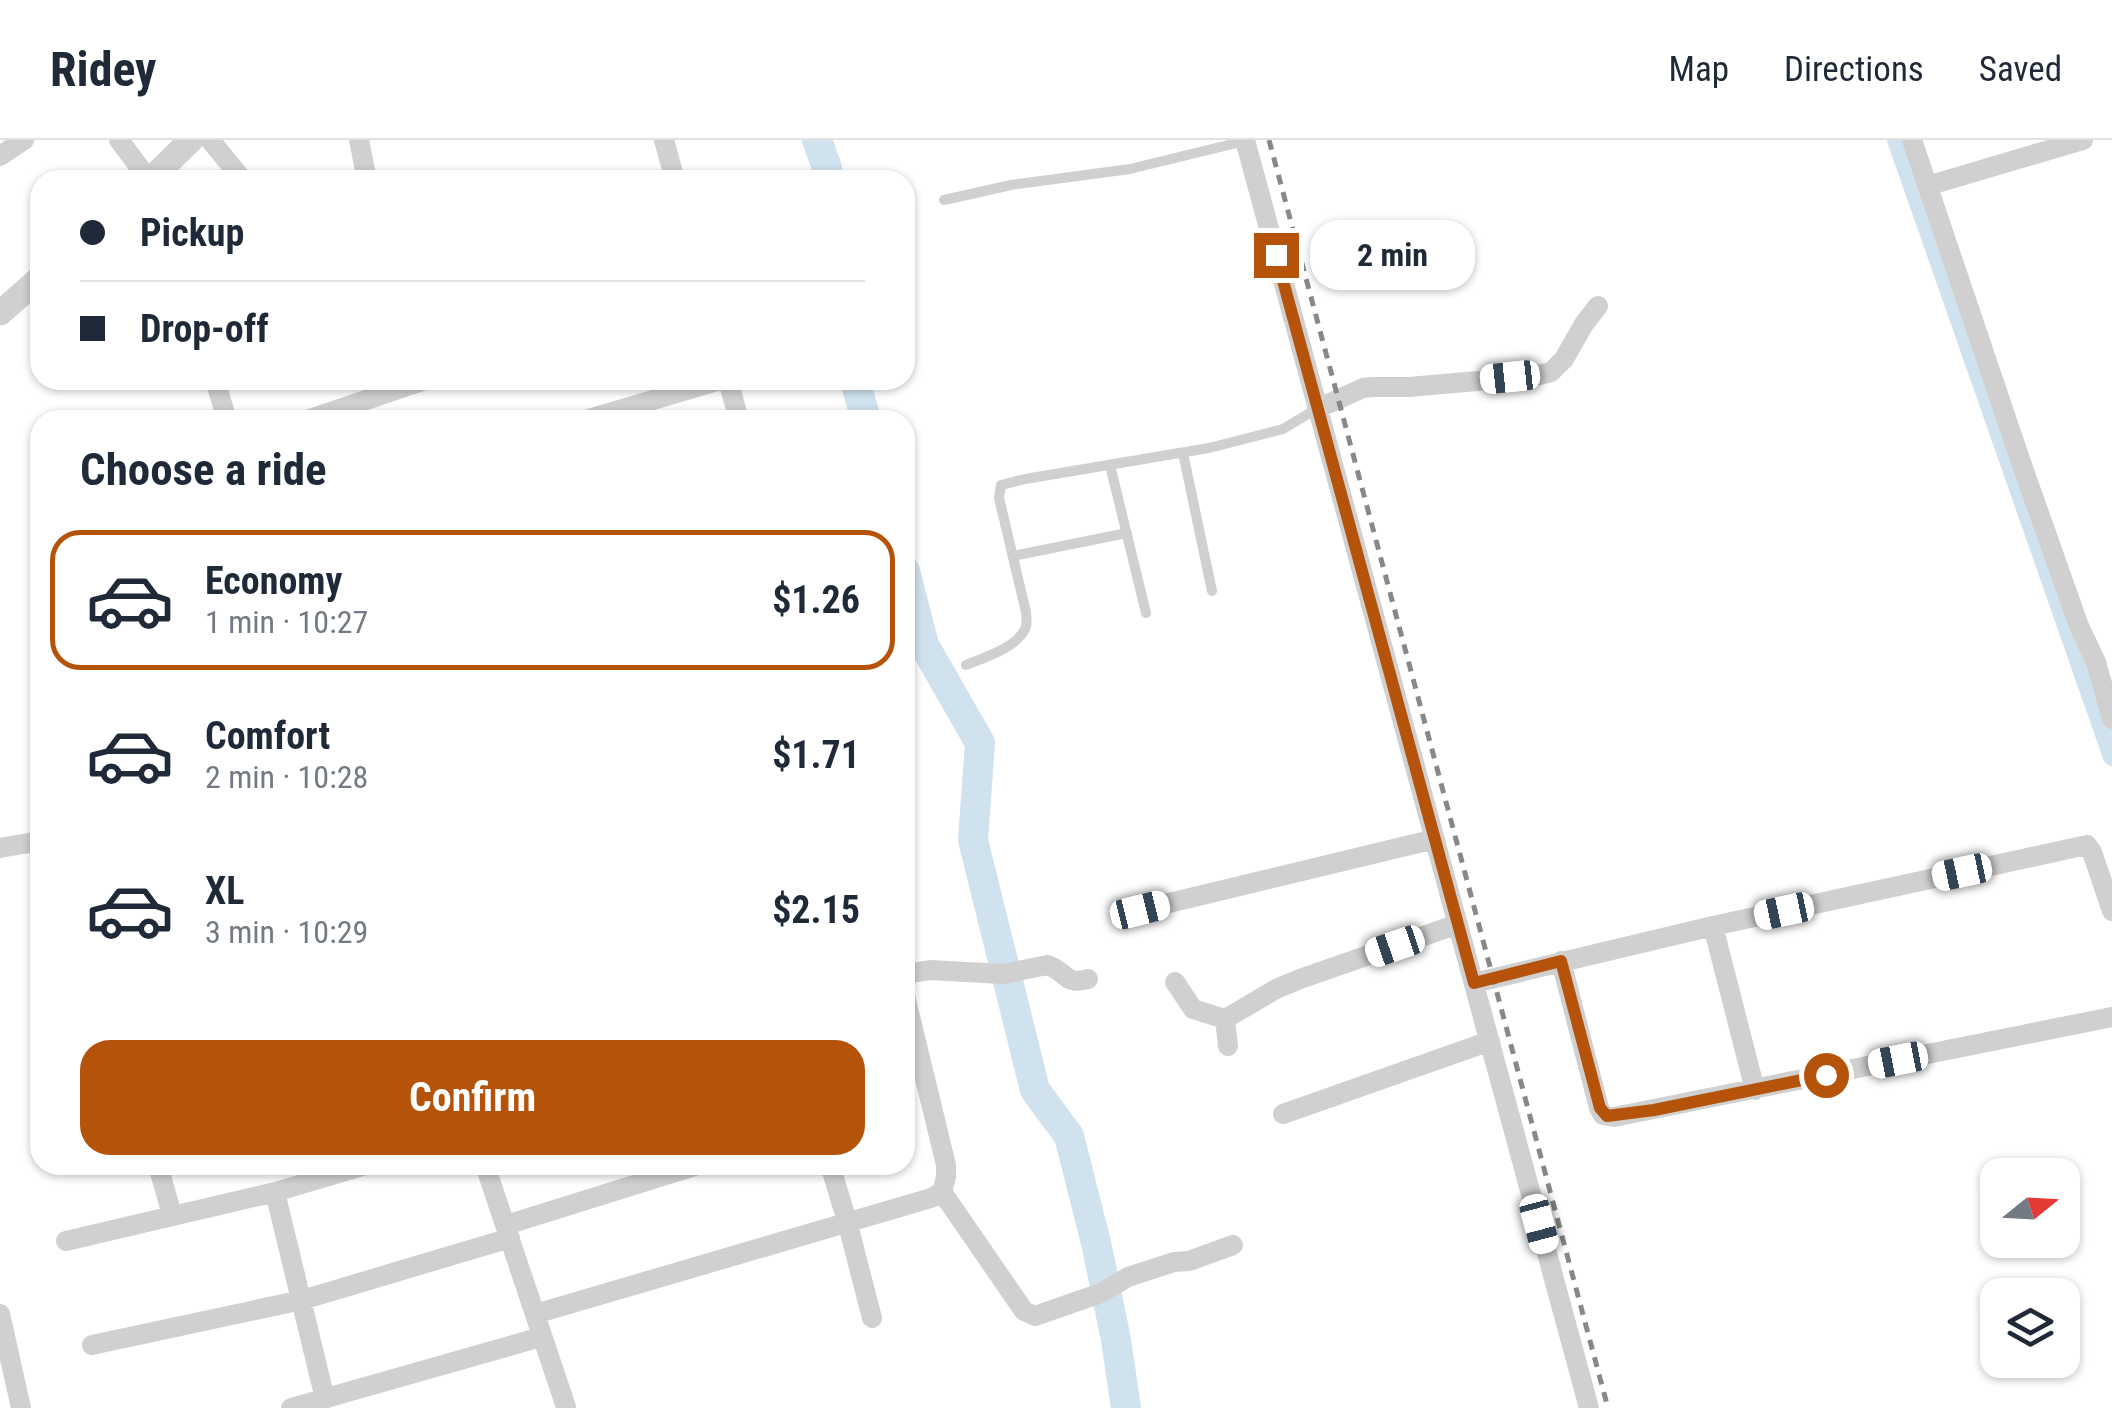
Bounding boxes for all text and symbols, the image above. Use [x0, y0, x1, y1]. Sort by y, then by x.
text: Ridey [50, 41, 156, 98]
text: Map [1669, 49, 1729, 90]
text: Directions [1784, 49, 1924, 90]
text: Saved [1979, 49, 2062, 90]
text: Pickup [140, 211, 244, 255]
callout: 2 min [1311, 220, 1476, 290]
route end [1254, 233, 1299, 278]
text: 2 min [1357, 236, 1428, 274]
text: Drop-off [140, 307, 269, 351]
car [1479, 359, 1541, 395]
text: Choose a ride [80, 443, 327, 496]
icon: car [85, 555, 175, 645]
text: Economy [205, 559, 342, 603]
text: $1.26 [772, 578, 860, 622]
text: 1 min · 10:27 [205, 603, 368, 641]
icon: car [85, 710, 175, 800]
text: Comfort [205, 714, 330, 758]
text: $1.71 [772, 733, 860, 777]
text: 2 min · 10:28 [205, 758, 368, 796]
car [1930, 851, 1994, 893]
icon: car [85, 865, 175, 955]
text: XL [205, 869, 244, 913]
text: $2.15 [772, 888, 860, 932]
car [1107, 888, 1173, 932]
car [1752, 890, 1816, 932]
text: 3 min · 10:29 [205, 913, 368, 951]
car [1362, 922, 1428, 970]
button: Confirm [80, 1040, 865, 1155]
car [1866, 1040, 1930, 1080]
route start [1804, 1053, 1849, 1098]
north arrow [1980, 1158, 2080, 1258]
map controls [1980, 1158, 2080, 1378]
car [1517, 1191, 1561, 1257]
button: layers [1980, 1278, 2080, 1378]

